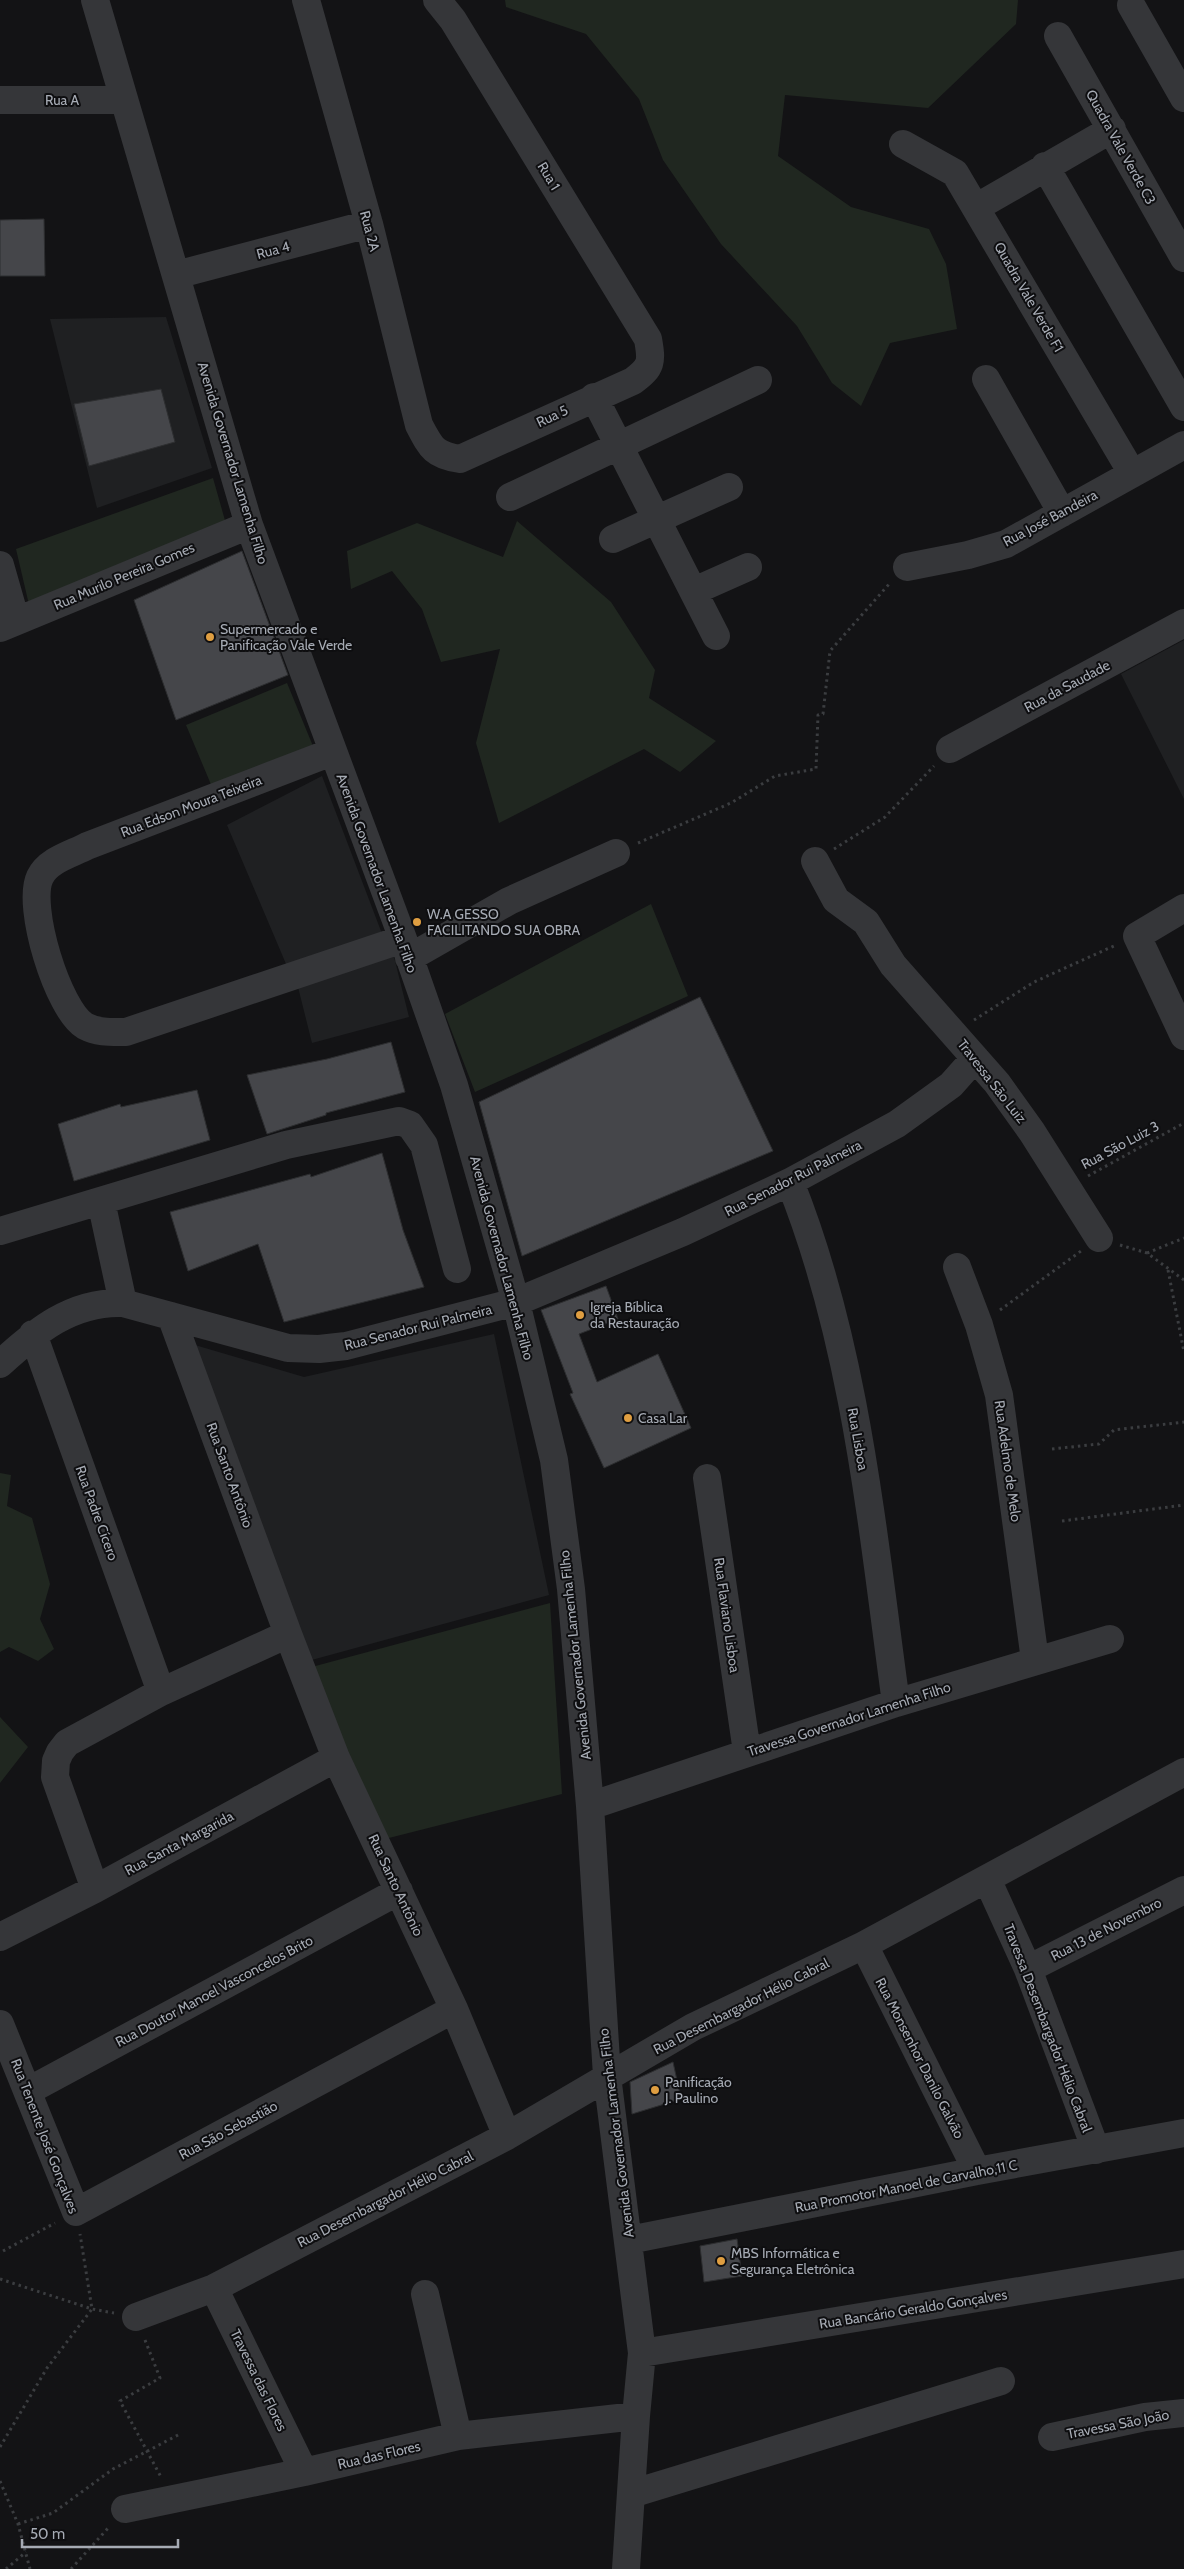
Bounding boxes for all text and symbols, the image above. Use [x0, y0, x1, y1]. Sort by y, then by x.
street label: Quadra Vale Verde C3 [1082, 86, 1160, 208]
street label: Rua A [45, 91, 79, 109]
street label: Rua 1 [534, 158, 564, 194]
street label: Rua 2A [356, 209, 384, 254]
street label: Rua 4 [254, 237, 292, 263]
street label: Quadra Vale Verde F1 [990, 239, 1068, 355]
street label: Avenida Governador Lamenha Filho [194, 360, 272, 567]
street label: Rua 5 [533, 401, 571, 431]
street label: Rua José Bandeira [1000, 485, 1101, 550]
street label: Rua Murilo Pereira Gomes [51, 538, 197, 614]
place label: Supermercado e Panificação Vale Verde [220, 620, 352, 654]
marker: Supermercado e Panificação Vale Verde [204, 631, 216, 643]
street label: Rua da Saudade [1021, 656, 1113, 716]
street label: Rua Edson Moura Teixeira [118, 771, 264, 841]
street label: Avenida Governador Lamenha Filho [333, 771, 422, 975]
place label: W.A GESSO FACILITANDO SUA OBRA [427, 905, 581, 939]
marker: W.A GESSO FACILITANDO SUA OBRA [411, 916, 423, 928]
street label: Travessa São Luiz [954, 1035, 1031, 1127]
street label: Rua São Luiz 3 [1078, 1117, 1162, 1173]
street label: Rua Senador Rui Palmeira [721, 1135, 865, 1220]
street label: Avenida Governador Lamenha Filho [466, 1154, 538, 1362]
place label: Igreja Bíblica da Restauração [590, 1298, 680, 1332]
street label: Rua Senador Rui Palmeira [342, 1300, 494, 1354]
marker: Igreja Bíblica da Restauração [574, 1309, 586, 1321]
street label: Rua Adelmo de Melo [991, 1399, 1025, 1523]
street label: Rua Lisboa [844, 1406, 872, 1472]
place label: Casa Lar [638, 1409, 688, 1427]
marker: Casa Lar [622, 1412, 634, 1424]
street label: Rua Santo Antônio [203, 1420, 258, 1530]
street label: Rua Padre Cícero [71, 1463, 123, 1563]
street label: Avenida Governador Lamenha Filho [555, 1549, 595, 1761]
street label: Rua Flaviano Lisboa [710, 1556, 744, 1674]
street label: Travessa Governador Lamenha Filho [745, 1678, 953, 1760]
street label: Rua Santa Margarida [122, 1807, 237, 1879]
street label: Rua Santo Antônio [364, 1831, 428, 1939]
street label: Rua 13 de Novembro [1048, 1893, 1165, 1965]
street label: Travessa Desembargador Hélio Cabral [1000, 1921, 1096, 2135]
street label: Rua Doutor Manoel Vasconcelos Brito [112, 1931, 316, 2051]
street label: Rua Desembargador Hélio Cabral [650, 1953, 833, 2058]
street label: Rua Monsenhor Danilo Galvão [872, 1975, 969, 2142]
street label: Avenida Governador Lamenha Filho [594, 2027, 638, 2239]
street label: Rua Tenente José Gonçalves [7, 2056, 83, 2216]
place label: Panificação J. Paulino [664, 2073, 732, 2107]
marker: Panificação J. Paulino [649, 2084, 661, 2096]
street label: Rua São Sebastião [176, 2096, 281, 2164]
street label: Rua Desembargador Hélio Cabral [294, 2146, 477, 2251]
street label: Rua Promotor Manoel de Carvalho,11 C [793, 2156, 1019, 2216]
place label: MBS Informática e Segurança Eletrônica [731, 2244, 855, 2278]
marker: MBS Informática e Segurança Eletrônica [715, 2255, 727, 2267]
street label: Rua Bancário Geraldo Gonçalves [818, 2285, 1008, 2333]
street label: Travessa das Flores [227, 2326, 292, 2434]
street label: Travessa São João [1065, 2405, 1171, 2443]
street label: Rua das Flores [336, 2437, 422, 2473]
scale bar [22, 2516, 179, 2548]
text: 50 m [30, 2525, 65, 2543]

